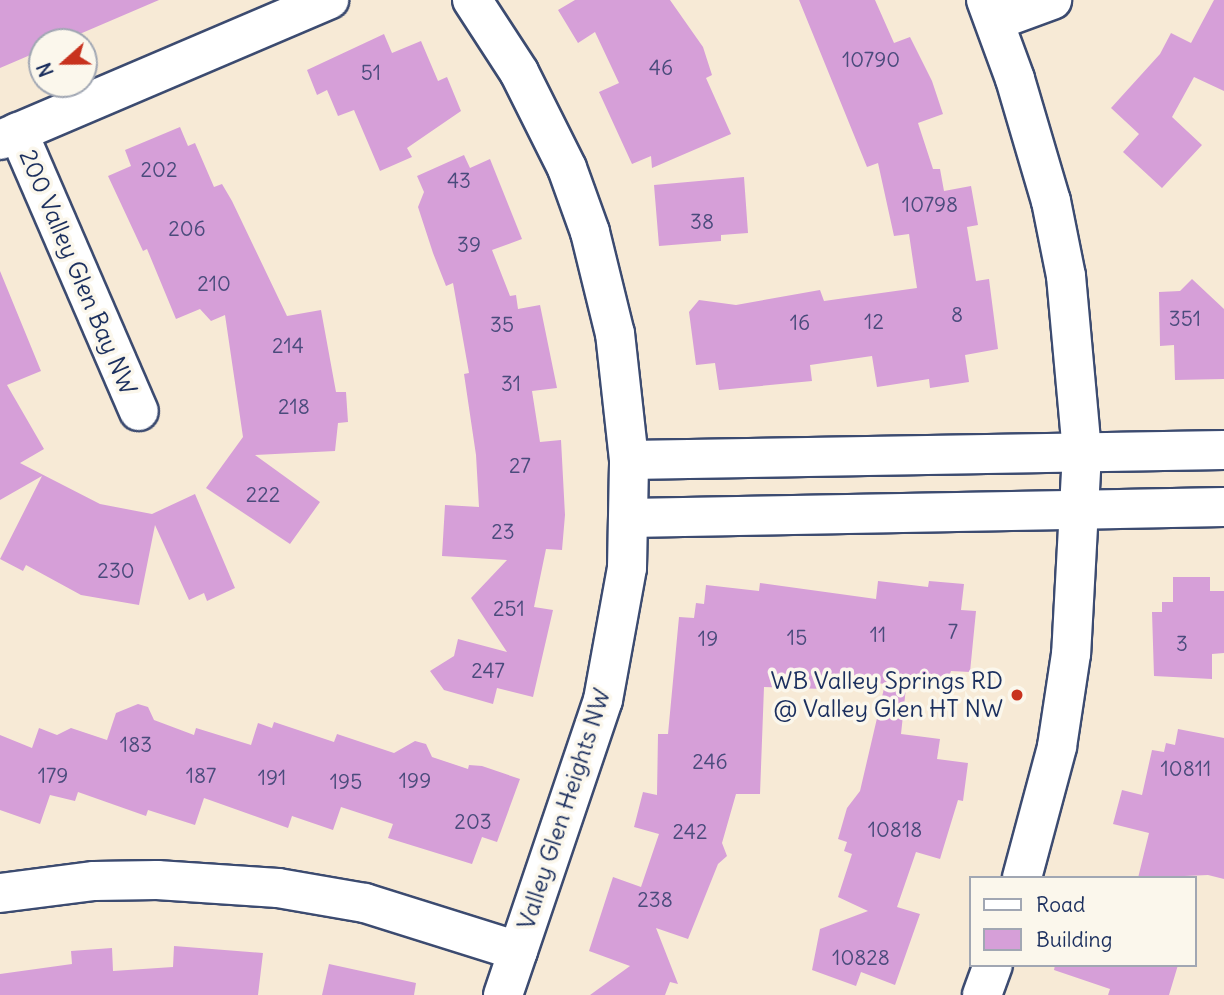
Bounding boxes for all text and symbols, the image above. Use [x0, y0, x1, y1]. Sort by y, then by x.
north arrow [28, 28, 98, 98]
house number: 10790 [842, 47, 900, 73]
house number: 46 [649, 55, 673, 81]
text: N [32, 59, 59, 80]
house number: 51 [361, 60, 381, 86]
street label: 200 Valley Glen Bay NW [13, 145, 143, 399]
house number: 202 [141, 157, 177, 183]
house number: 43 [447, 168, 471, 194]
house number: 10798 [902, 192, 958, 218]
house number: 38 [690, 209, 714, 235]
house number: 206 [168, 216, 206, 242]
house number: 39 [457, 232, 481, 258]
house number: 210 [197, 271, 231, 297]
house number: 8 [951, 302, 963, 328]
house number: 351 [1169, 306, 1201, 332]
house number: 12 [864, 309, 884, 335]
house number: 16 [790, 310, 810, 336]
house number: 35 [490, 312, 514, 338]
house number: 214 [272, 333, 304, 359]
house number: 31 [501, 371, 521, 397]
house number: 218 [278, 394, 310, 420]
house number: 27 [509, 453, 531, 479]
house number: 222 [246, 482, 280, 508]
house number: 23 [491, 519, 515, 545]
house number: 230 [97, 558, 135, 584]
house number: 251 [493, 596, 525, 622]
house number: 7 [948, 619, 958, 645]
house number: 11 [870, 622, 886, 648]
house number: 15 [787, 625, 807, 651]
house number: 19 [698, 626, 718, 652]
house number: 3 [1176, 631, 1188, 657]
house number: 247 [471, 658, 505, 684]
place label: WB Valley Springs RD @ Valley Glen HT NW [771, 667, 1003, 723]
street label: Valley Glen Heights NW [511, 685, 617, 933]
marker: WB Valley Springs RD @ Valley Glen HT NW [1009, 687, 1025, 703]
house number: 183 [120, 732, 152, 758]
house number: 246 [692, 749, 728, 775]
house number: 10811 [1161, 756, 1211, 782]
house number: 179 [38, 763, 68, 789]
house number: 187 [186, 763, 216, 789]
house number: 191 [258, 765, 286, 791]
house number: 199 [399, 768, 431, 794]
house number: 195 [330, 769, 362, 795]
house number: 203 [454, 809, 492, 835]
house number: 10818 [868, 817, 922, 843]
house number: 242 [673, 819, 707, 845]
legend [968, 876, 1196, 967]
house number: 238 [637, 887, 673, 913]
text: Road [1036, 891, 1085, 918]
text: Building [1036, 926, 1112, 953]
house number: 10828 [832, 945, 890, 971]

